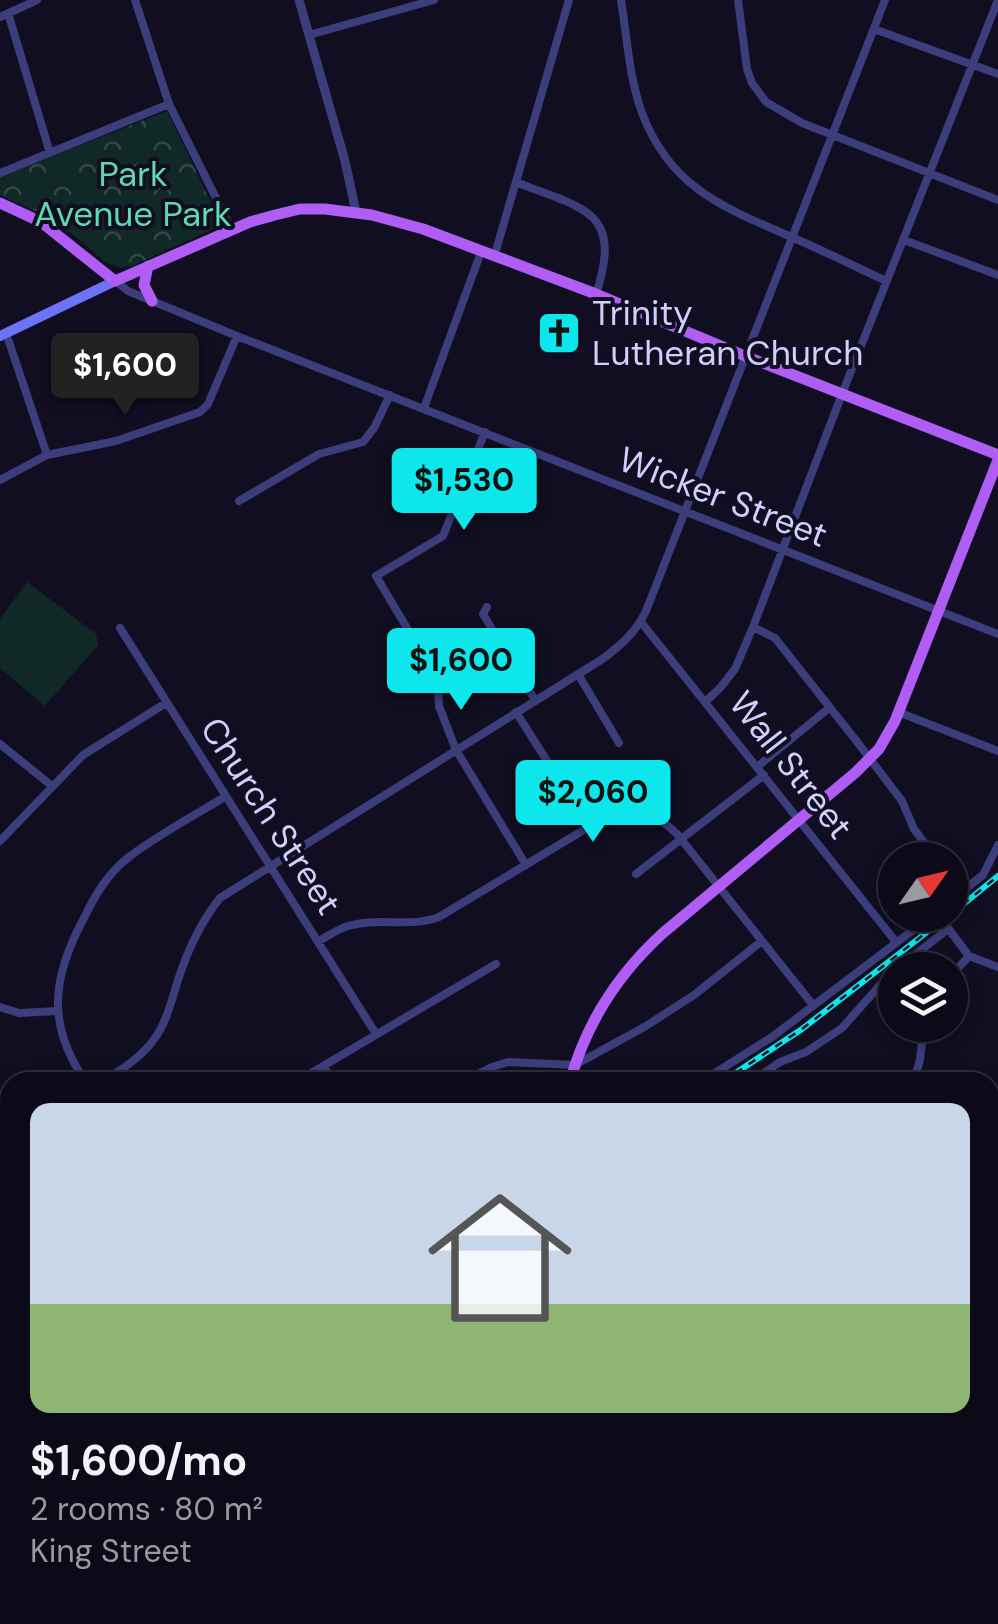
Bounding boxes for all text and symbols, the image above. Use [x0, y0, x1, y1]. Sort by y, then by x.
park label: Park Avenue Park [34, 151, 232, 237]
place label: Trinity Lutheran Church [592, 290, 863, 376]
church icon: Trinity Lutheran Church [536, 310, 582, 356]
pin: $1,600 [44, 333, 206, 418]
text: $1,600 [73, 344, 177, 386]
street label: Wicker Street [612, 436, 834, 558]
pin: $1,530 [383, 448, 545, 533]
text: $1,530 [414, 459, 514, 501]
pin: $1,600 [380, 628, 542, 713]
text: $1,600 [409, 639, 513, 681]
street label: Wall Street [719, 682, 863, 848]
street label: Church Street [190, 709, 352, 923]
pin: $2,060 [512, 760, 674, 845]
text: $2,060 [537, 771, 649, 813]
north arrow [878, 842, 968, 932]
map controls [878, 842, 968, 1042]
button: layers [878, 952, 968, 1042]
icon: home [410, 1168, 590, 1348]
text: $1,600/mo [30, 1433, 247, 1488]
text: 2 rooms · 80 m² [30, 1488, 263, 1530]
text: King Street [30, 1530, 192, 1572]

